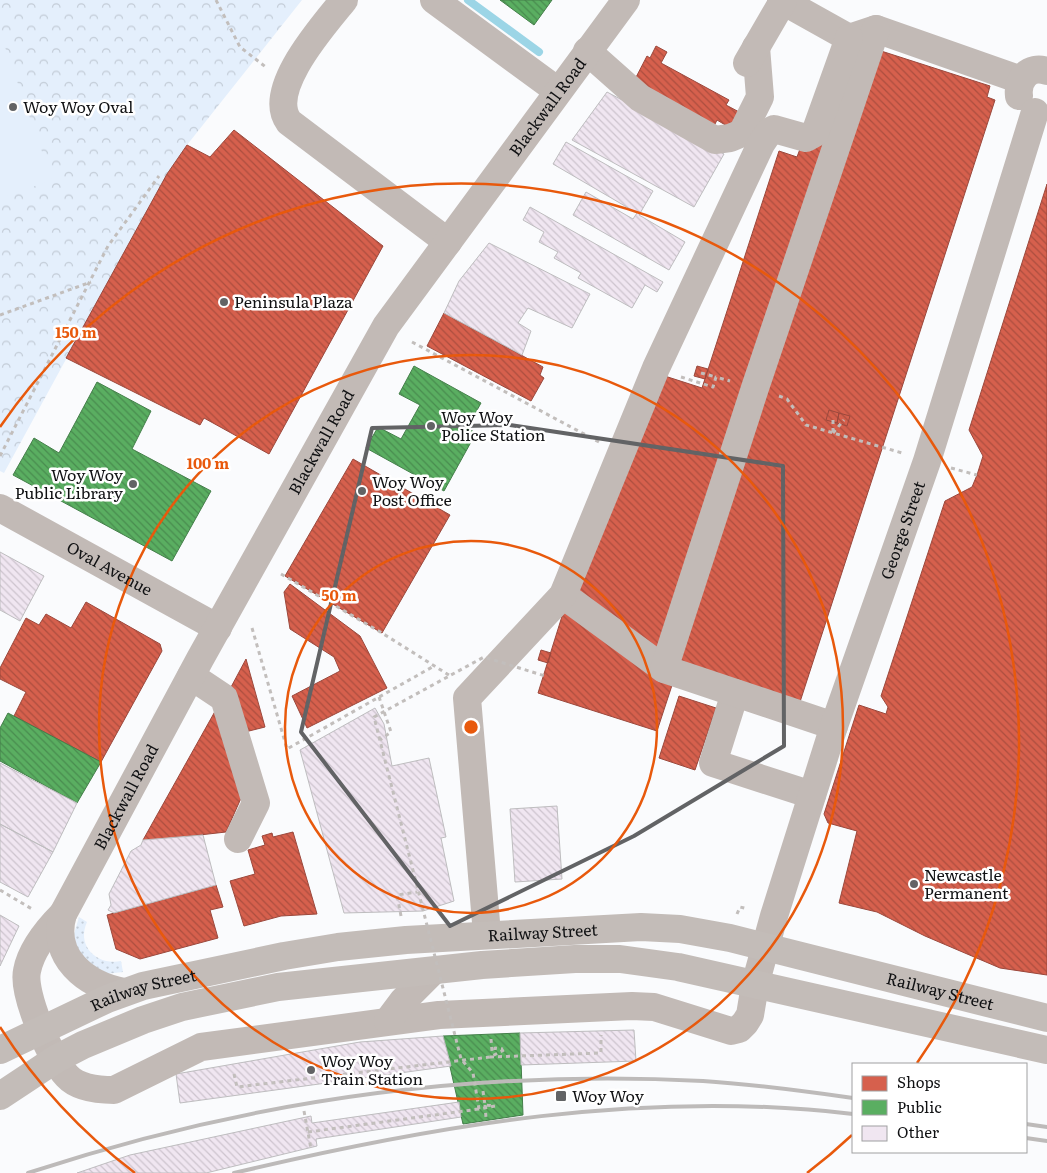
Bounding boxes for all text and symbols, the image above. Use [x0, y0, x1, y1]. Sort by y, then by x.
street label: Blackwall Road [502, 52, 591, 160]
place label: Woy Woy Oval [23, 94, 133, 118]
marker: Woy Woy Oval [7, 101, 19, 113]
place label: Peninsula Plaza [234, 289, 353, 313]
marker: Peninsula Plaza [218, 296, 230, 308]
text: 150 m [55, 320, 97, 343]
street label: Blackwall Road [281, 385, 359, 498]
place label: Woy Woy Police Station [441, 404, 546, 446]
marker: Woy Woy Police Station [425, 420, 437, 432]
text: 100 m [187, 451, 229, 474]
place label: Woy Woy Public Library [15, 462, 124, 504]
place label: Woy Woy Post Office [372, 469, 452, 511]
street label: George Street [873, 477, 930, 582]
marker: Woy Woy Public Library [127, 478, 139, 490]
marker: Woy Woy Post Office [356, 485, 368, 497]
street label: Oval Avenue [63, 534, 157, 601]
text: 50 m [321, 583, 357, 606]
centre of rings [462, 718, 480, 736]
street label: Blackwall Road [87, 739, 163, 854]
place label: Newcastle Permanent [924, 862, 1009, 904]
marker: Newcastle Permanent [908, 878, 920, 890]
street label: Railway Street [487, 916, 599, 946]
street label: Railway Street [86, 962, 199, 1016]
street label: Railway Street [884, 965, 997, 1015]
place label: Woy Woy Train Station [321, 1048, 424, 1090]
legend [852, 1063, 1027, 1153]
marker: Woy Woy Train Station [305, 1064, 317, 1076]
text: Shops [897, 1070, 940, 1093]
place label: Woy Woy [572, 1083, 645, 1107]
marker: Woy Woy [554, 1089, 568, 1103]
text: Public [897, 1095, 942, 1118]
text: Other [897, 1120, 939, 1143]

